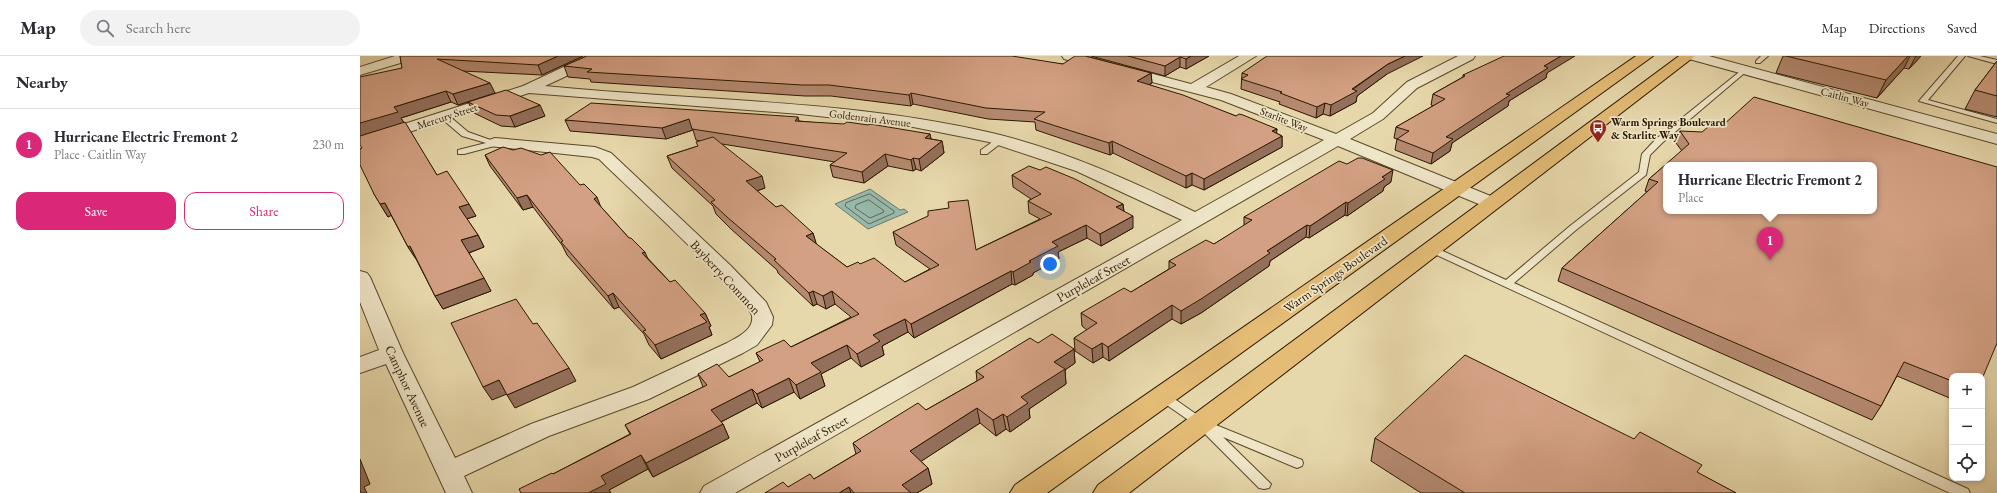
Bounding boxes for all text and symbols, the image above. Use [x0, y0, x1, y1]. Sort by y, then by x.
search box [80, 10, 360, 46]
text: Map [20, 15, 56, 40]
icon: search [94, 17, 116, 39]
text: Search here [126, 18, 191, 37]
text: Map [1821, 19, 1847, 37]
text: Directions [1869, 19, 1925, 37]
text: Saved [1947, 19, 1977, 37]
text: Nearby [16, 71, 68, 93]
street label: Caitlin Way [1819, 84, 1871, 110]
street label: Mercury Street [415, 99, 480, 132]
street label: Starlite Way [1258, 104, 1310, 135]
street label: Goldenrain Avenue [828, 106, 912, 130]
place label: Warm Springs Boulevard & Starlite Way [1611, 115, 1726, 142]
bus stop icon: Warm Springs Boulevard & Starlite Way [1588, 118, 1608, 143]
text: Hurricane Electric Fremont 2 [54, 127, 238, 146]
text: 1 [26, 136, 32, 153]
text: 230 m [313, 136, 344, 153]
text: Place · Caitlin Way [54, 146, 146, 163]
popup [1663, 162, 1877, 214]
text: Hurricane Electric Fremont 2 [1678, 170, 1862, 189]
text: Place [1678, 189, 1704, 206]
button: Save [16, 192, 176, 230]
button: Share [184, 192, 344, 230]
pin: 1 [1757, 227, 1783, 260]
street label: Warm Springs Boulevard [1280, 232, 1391, 317]
street label: Bayberry Common [687, 236, 765, 318]
street label: Purpleleaf Street [1053, 251, 1133, 306]
your location [1040, 254, 1060, 274]
street label: Camphor Avenue [381, 343, 434, 430]
map controls [1949, 373, 1985, 481]
button: + [1949, 373, 1985, 409]
button: − [1949, 409, 1985, 445]
street label: Purpleleaf Street [771, 411, 851, 466]
button: locate [1949, 445, 1985, 481]

